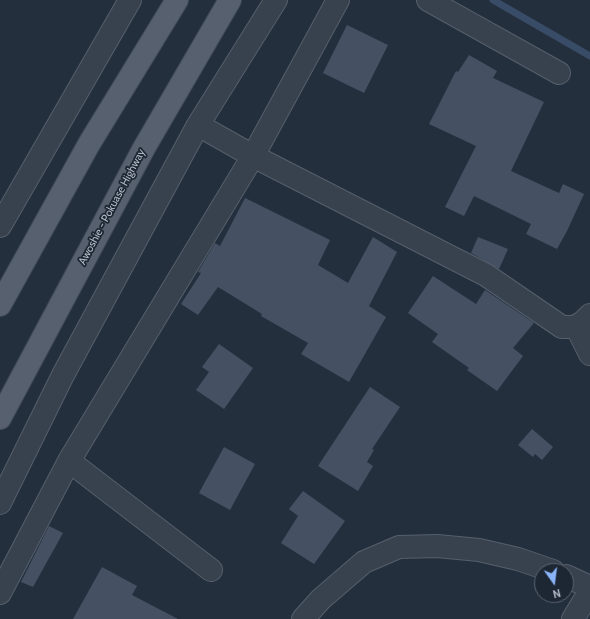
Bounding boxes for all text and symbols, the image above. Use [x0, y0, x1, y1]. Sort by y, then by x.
street label: Awoshie - Pokuase Highway [76, 147, 148, 267]
north arrow [534, 563, 574, 603]
text: N [551, 586, 562, 601]

